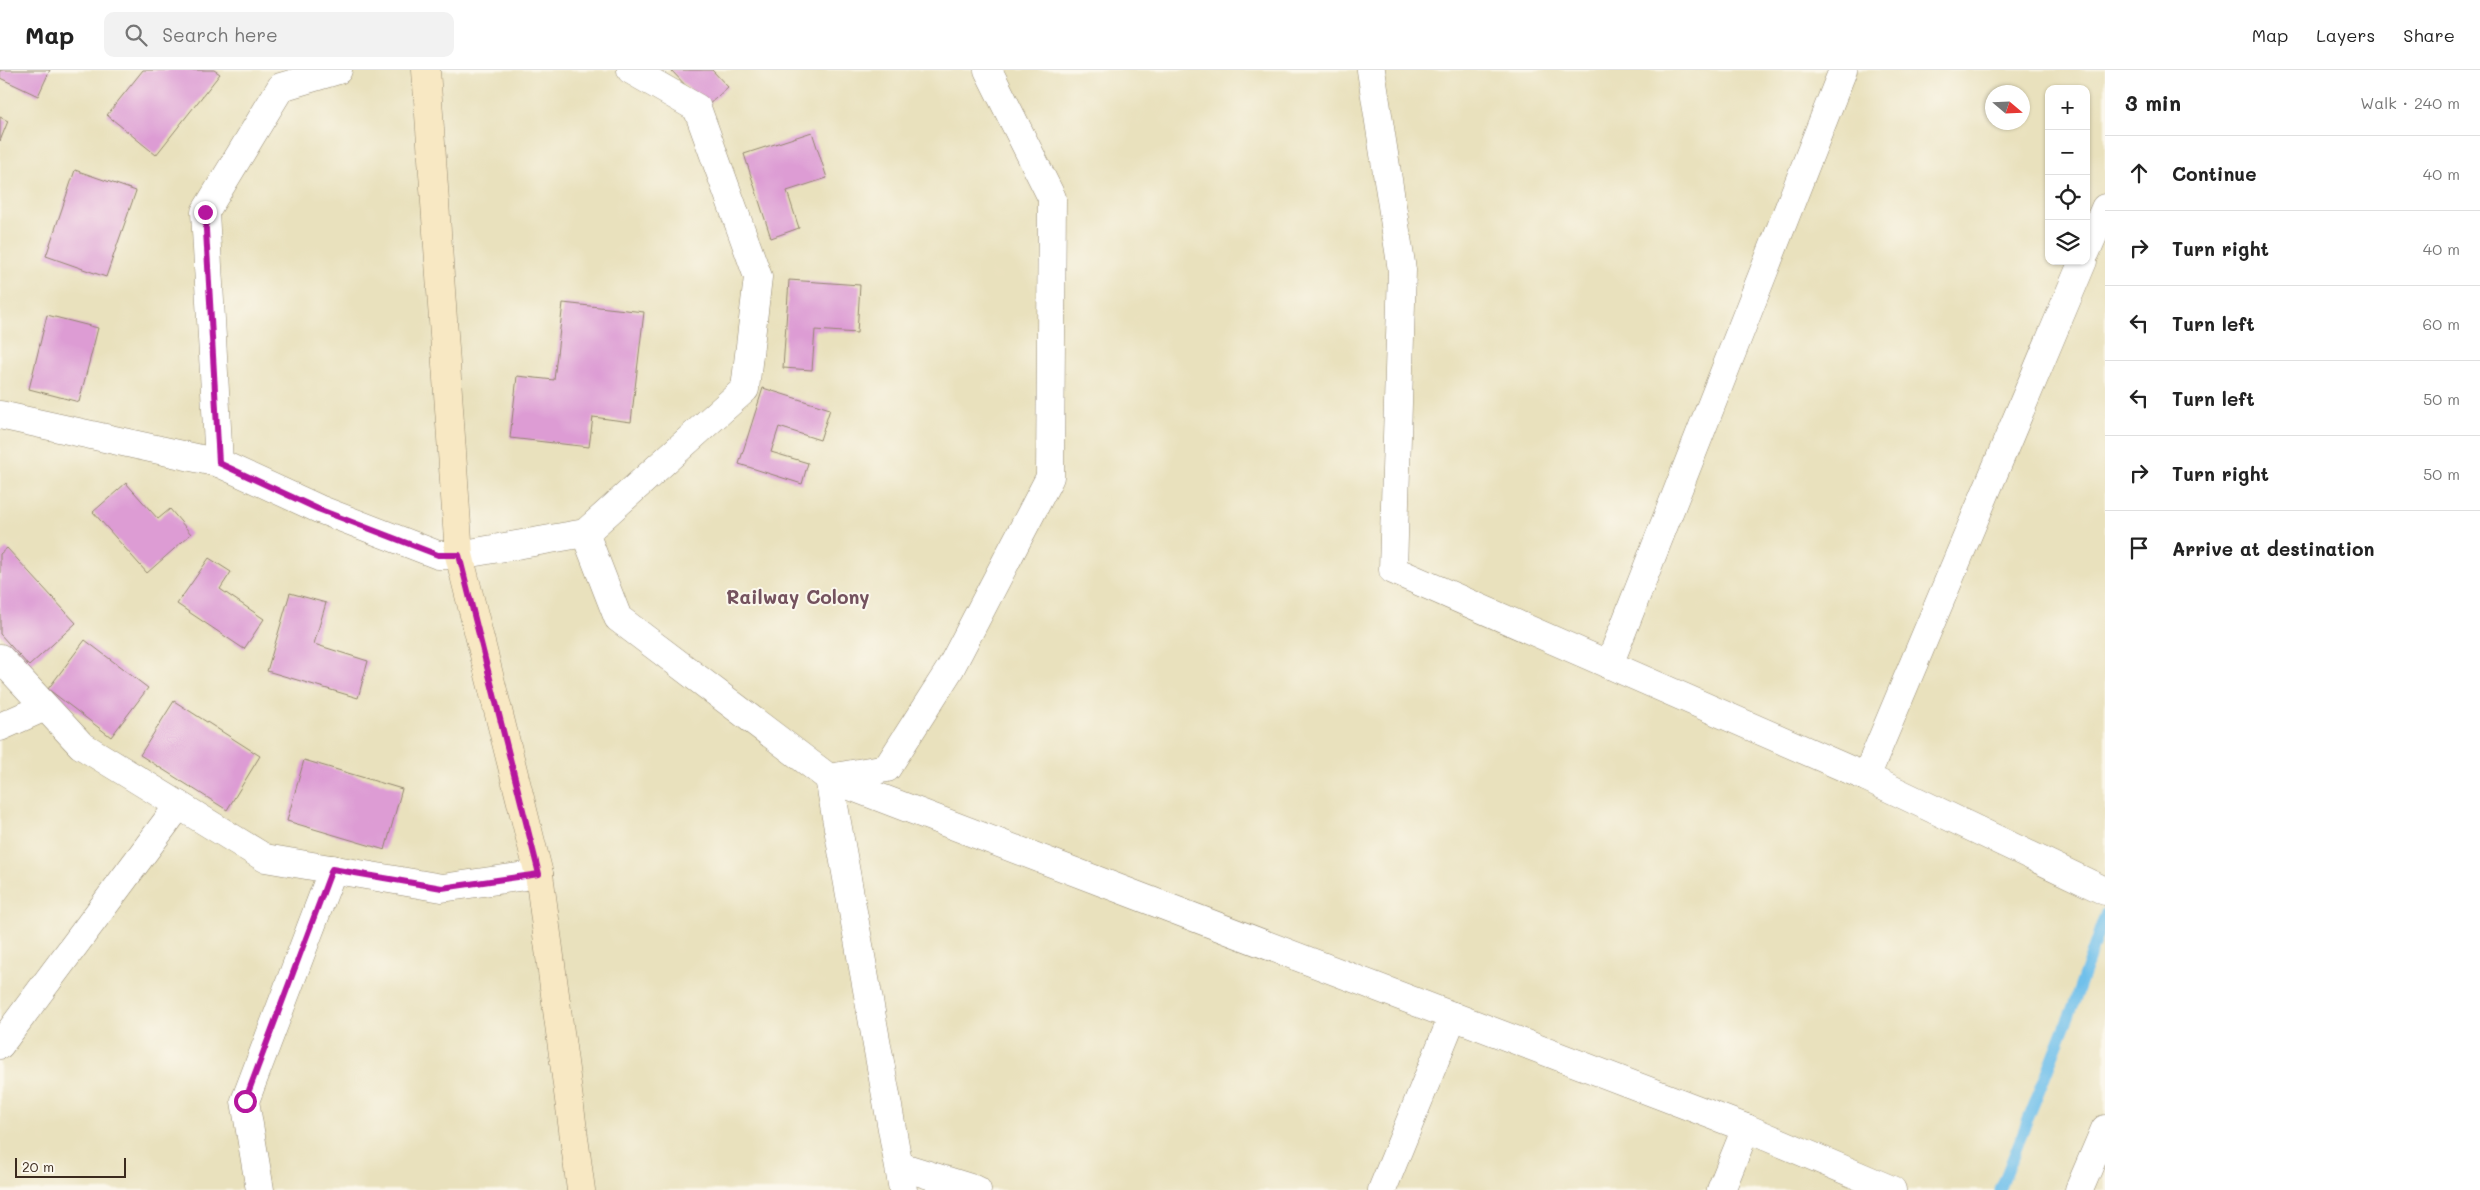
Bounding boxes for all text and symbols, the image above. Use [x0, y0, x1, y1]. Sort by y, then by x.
search box [104, 12, 454, 57]
text: Map [25, 19, 74, 50]
icon: search [122, 21, 150, 49]
text: Search here [162, 22, 278, 47]
text: Map [2252, 23, 2288, 47]
text: Layers [2316, 23, 2375, 47]
text: Share [2403, 23, 2455, 47]
north arrow [1985, 85, 2030, 130]
map controls [2045, 85, 2090, 265]
button: + [2045, 85, 2090, 130]
text: 3 min [2125, 89, 2181, 116]
text: Walk · 240 m [2360, 92, 2460, 113]
button: − [2045, 130, 2090, 175]
icon: ahead [2125, 159, 2153, 187]
text: Continue [2172, 161, 2257, 186]
text: 40 m [2423, 163, 2460, 184]
button: locate [2045, 175, 2090, 220]
route end [194, 201, 217, 224]
button: layers [2045, 220, 2090, 265]
icon: right [2125, 234, 2153, 262]
text: Turn right [2172, 236, 2269, 261]
text: 40 m [2423, 238, 2460, 259]
icon: left [2125, 309, 2153, 337]
text: Turn left [2172, 311, 2255, 336]
text: 60 m [2423, 313, 2460, 334]
icon: left [2125, 384, 2153, 412]
text: Turn left [2172, 386, 2255, 411]
text: 50 m [2423, 388, 2460, 409]
icon: right [2125, 459, 2153, 487]
text: Turn right [2172, 461, 2269, 486]
text: 50 m [2423, 463, 2460, 484]
icon: arrive [2125, 534, 2153, 562]
text: Arrive at destination [2172, 536, 2375, 561]
district label: Railway Colony [726, 584, 870, 609]
route start [234, 1090, 257, 1113]
scale bar [15, 1155, 126, 1178]
text: 20 m [22, 1157, 54, 1176]

